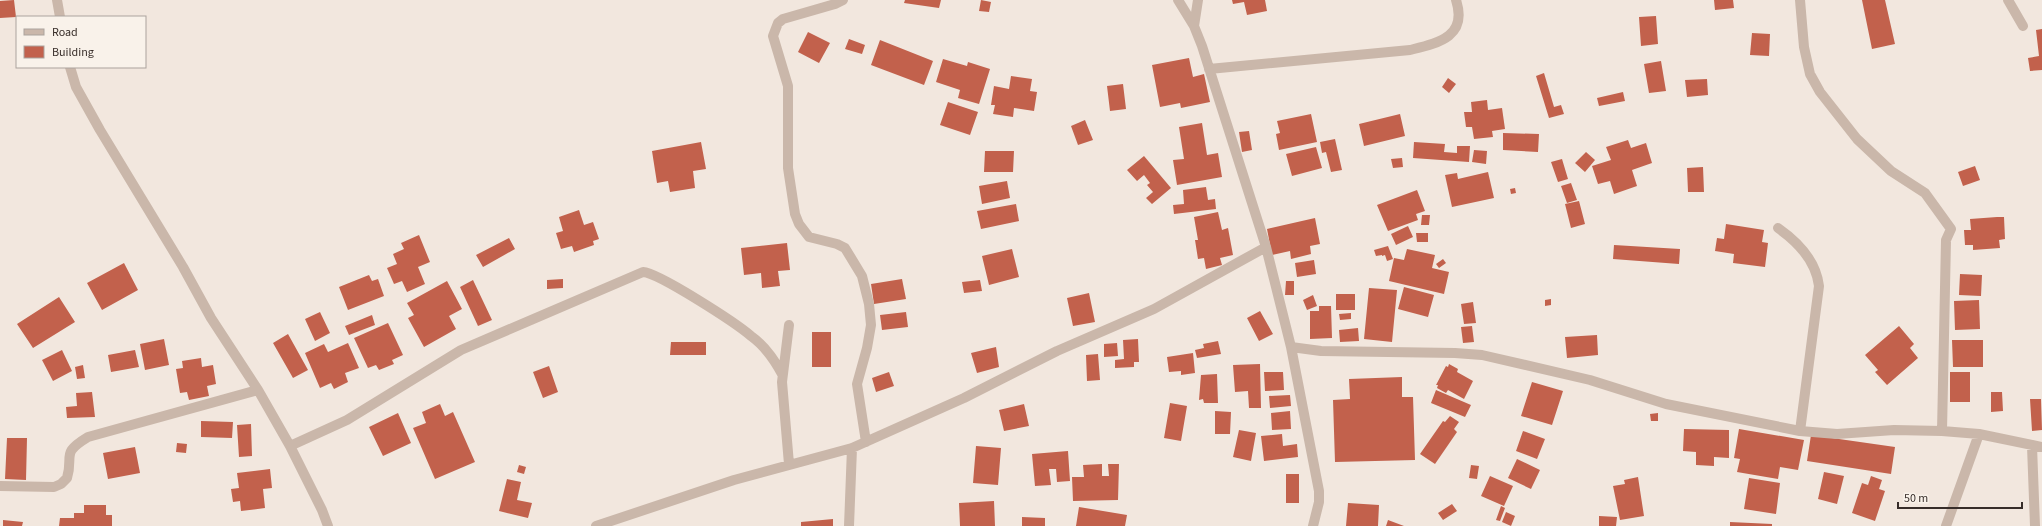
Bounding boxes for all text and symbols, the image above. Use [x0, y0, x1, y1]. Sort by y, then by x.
legend [16, 16, 146, 68]
text: Road [52, 24, 78, 41]
text: Building [52, 44, 94, 61]
scale bar [1898, 484, 2022, 510]
text: 50 m [1904, 490, 1928, 507]

